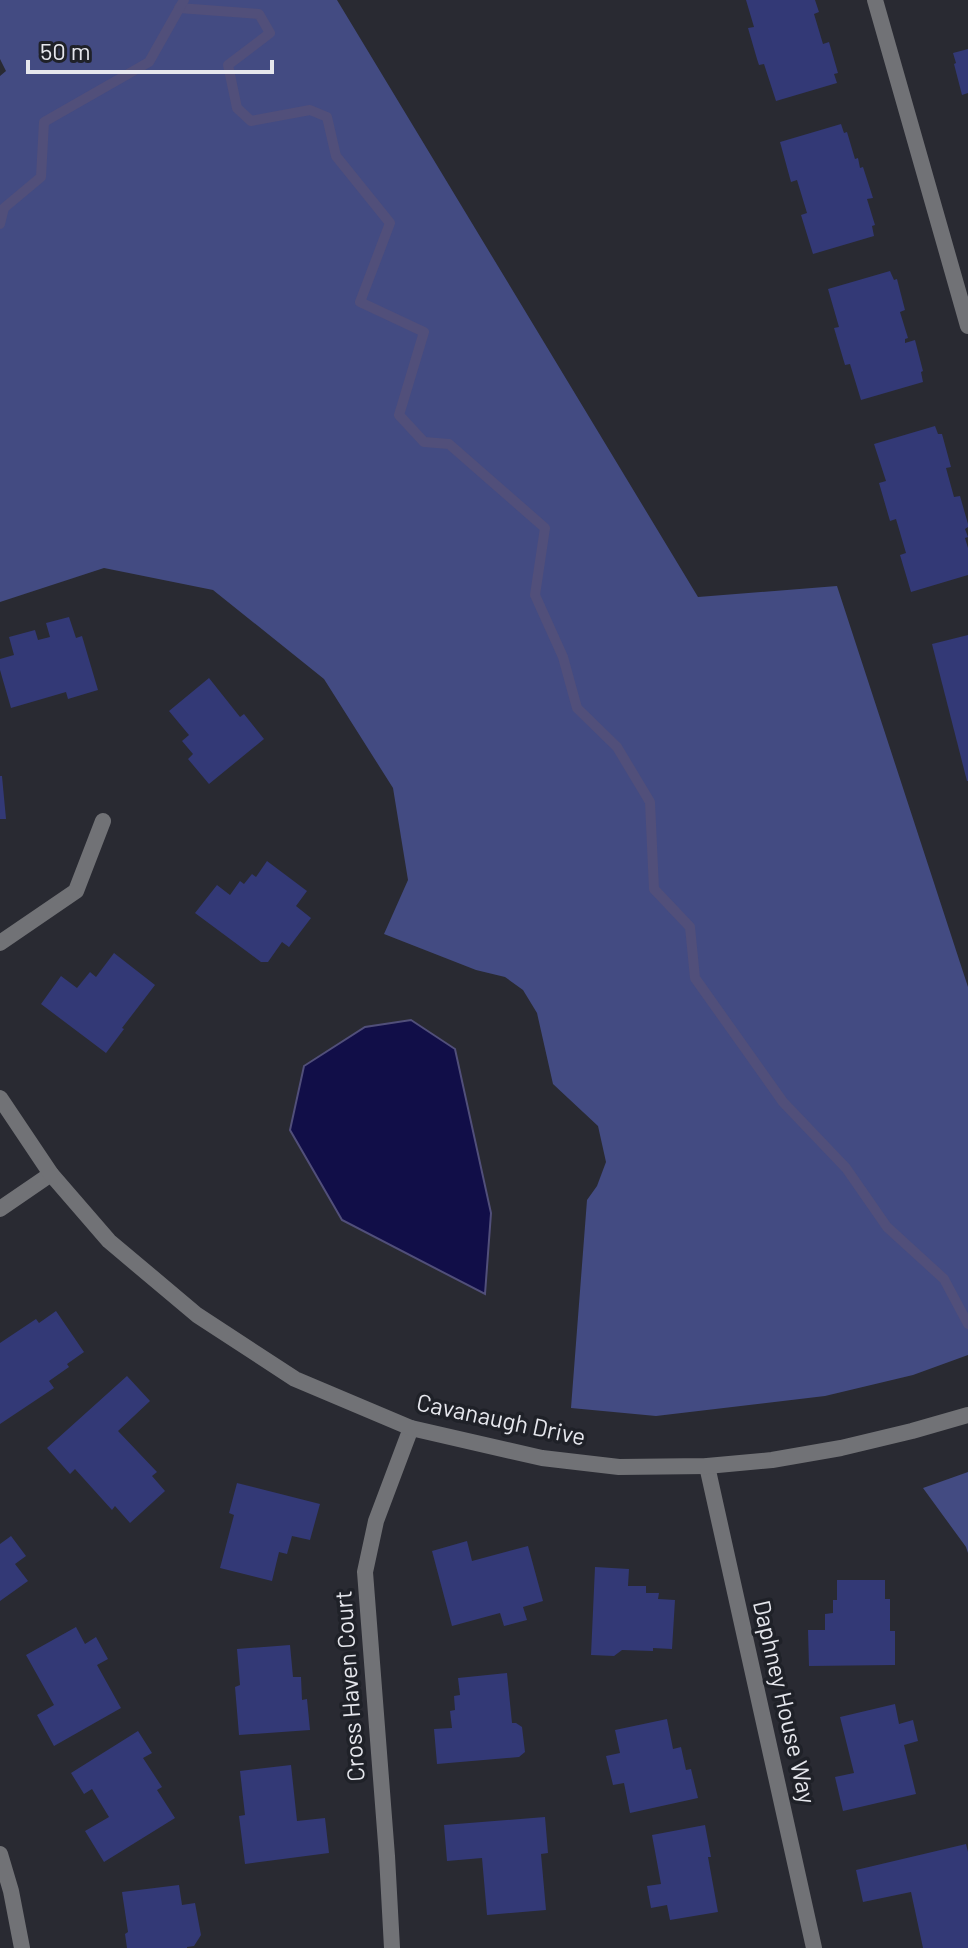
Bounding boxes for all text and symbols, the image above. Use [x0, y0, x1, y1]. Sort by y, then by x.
scale bar [28, 24, 272, 74]
text: 50 m [40, 36, 91, 65]
street label: Cavanaugh Drive [414, 1386, 588, 1451]
street label: Cross Haven Court [327, 1590, 370, 1783]
street label: Daphney House Way [748, 1597, 823, 1806]

